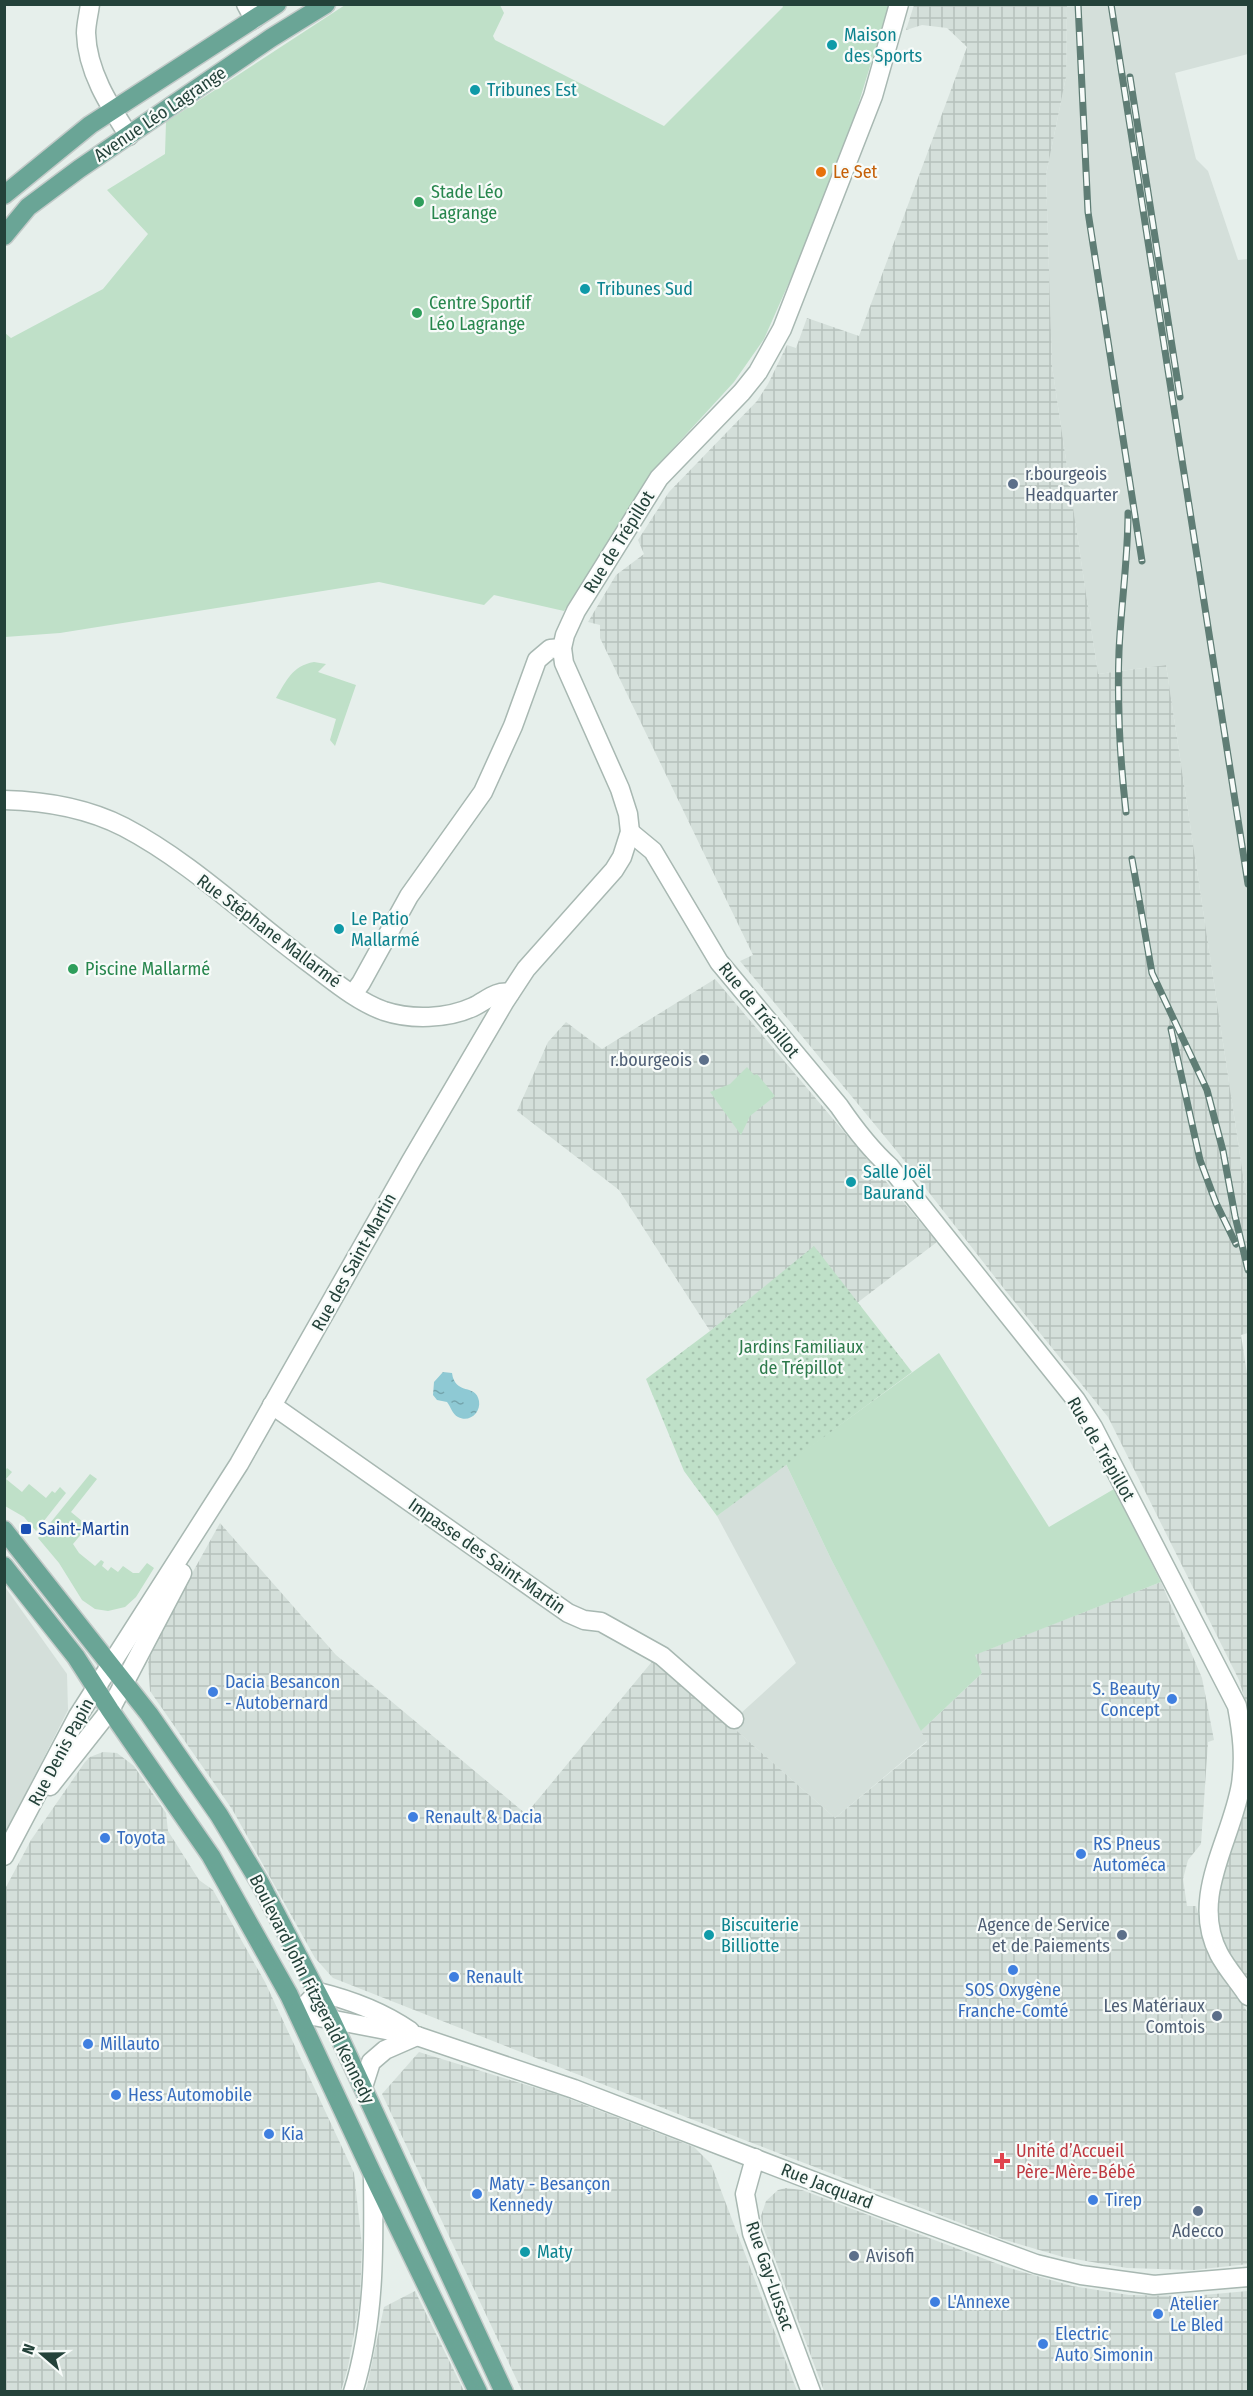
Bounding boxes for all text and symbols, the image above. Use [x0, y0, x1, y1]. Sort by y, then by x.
place label: Maison des Sports [844, 24, 923, 67]
marker: Maison des Sports [825, 38, 839, 52]
street label: Avenue Léo Lagrange [90, 62, 230, 166]
place label: Tribunes Est [487, 79, 577, 101]
marker: Tribunes Est [468, 83, 482, 97]
place label: Le Set [833, 161, 878, 183]
marker: Le Set [814, 165, 828, 179]
place label: Stade Léo Lagrange [431, 181, 503, 224]
marker: Stade Léo Lagrange [412, 195, 426, 209]
place label: Tribunes Sud [597, 278, 693, 300]
marker: Tribunes Sud [578, 282, 592, 296]
place label: Centre Sportif Léo Lagrange [429, 292, 533, 335]
marker: Centre Sportif Léo Lagrange [410, 306, 424, 320]
place label: r.bourgeois Headquarter [1025, 463, 1119, 506]
marker: r.bourgeois Headquarter [1006, 477, 1020, 491]
street label: Rue de Trépillot [579, 487, 659, 597]
street label: Rue Stéphane Mallarmé [193, 870, 346, 992]
place label: Le Patio Mallarmé [351, 908, 420, 951]
marker: Le Patio Mallarmé [332, 922, 346, 936]
place label: Piscine Mallarmé [85, 958, 210, 980]
street label: Rue de Trépillot [714, 958, 804, 1062]
marker: Piscine Mallarmé [66, 962, 80, 976]
place label: r.bourgeois [610, 1049, 692, 1071]
marker: r.bourgeois [697, 1053, 711, 1067]
place label: Salle Joël Baurand [863, 1161, 931, 1204]
marker: Salle Joël Baurand [844, 1175, 858, 1189]
street label: Rue des Saint-Martin [307, 1189, 401, 1335]
park label: Jardins Familiaux de Trépillot [739, 1336, 863, 1379]
street label: Rue de Trépillot [1062, 1393, 1140, 1505]
street label: Impasse des Saint-Martin [404, 1493, 570, 1619]
place label: Saint-Martin [38, 1518, 129, 1540]
marker: Saint-Martin [19, 1522, 33, 1536]
place label: Dacia Besancon - Autobernard [225, 1671, 340, 1714]
place label: S. Beauty Concept [1092, 1678, 1160, 1721]
marker: Dacia Besancon - Autobernard [206, 1685, 220, 1699]
marker: S. Beauty Concept [1165, 1692, 1179, 1706]
street label: Rue Denis Papin [23, 1695, 99, 1809]
place label: Renault & Dacia [425, 1806, 543, 1828]
marker: Renault & Dacia [406, 1810, 420, 1824]
place label: Toyota [117, 1827, 166, 1849]
marker: Toyota [98, 1831, 112, 1845]
place label: RS Pneus Automéca [1093, 1833, 1166, 1876]
marker: RS Pneus Automéca [1074, 1847, 1088, 1861]
street label: Boulevard John Fitzgerald Kennedy [244, 1871, 380, 2107]
place label: Biscuiterie Billiotte [721, 1914, 799, 1957]
place label: Agence de Service et de Paiements [978, 1914, 1110, 1957]
marker: Biscuiterie Billiotte [702, 1928, 716, 1942]
marker: Agence de Service et de Paiements [1115, 1928, 1129, 1942]
marker: SOS Oxygène Franche-Comté [1006, 1963, 1020, 1977]
place label: Renault [466, 1966, 523, 1988]
marker: Renault [447, 1970, 461, 1984]
place label: SOS Oxygène Franche-Comté [958, 1979, 1068, 2022]
place label: Les Matériaux Comtois [1104, 1995, 1205, 2038]
marker: Les Matériaux Comtois [1210, 2009, 1224, 2023]
place label: Millauto [100, 2033, 160, 2055]
marker: Millauto [81, 2037, 95, 2051]
place label: Hess Automobile [128, 2084, 252, 2106]
marker: Hess Automobile [109, 2088, 123, 2102]
place label: Kia [281, 2123, 304, 2145]
marker: Kia [262, 2127, 276, 2141]
place label: Unité d’Accueil Père-Mère-Bébé [1016, 2140, 1135, 2183]
marker: Unité d’Accueil Père-Mère-Bébé [993, 2152, 1011, 2170]
street label: Rue Jacquard [778, 2158, 876, 2214]
place label: Maty - Besançon Kennedy [489, 2173, 611, 2216]
marker: Maty - Besançon Kennedy [470, 2187, 484, 2201]
place label: Tirep [1105, 2189, 1142, 2211]
marker: Tirep [1086, 2193, 1100, 2207]
marker: Adecco [1191, 2204, 1205, 2218]
street label: Rue Gay-Lussac [741, 2218, 799, 2334]
place label: Adecco [1172, 2220, 1224, 2242]
place label: Maty [537, 2241, 572, 2263]
marker: Maty [518, 2245, 532, 2259]
place label: Avisofi [866, 2245, 915, 2267]
marker: Avisofi [847, 2249, 861, 2263]
place label: L'Annexe [947, 2291, 1010, 2313]
place label: Atelier Le Bled [1170, 2293, 1224, 2336]
marker: L'Annexe [928, 2295, 942, 2309]
marker: Atelier Le Bled [1151, 2307, 1165, 2321]
place label: Electric Auto Simonin [1055, 2323, 1153, 2366]
north arrow [12, 2324, 72, 2384]
marker: Electric Auto Simonin [1036, 2337, 1050, 2351]
text: N [18, 2341, 39, 2357]

